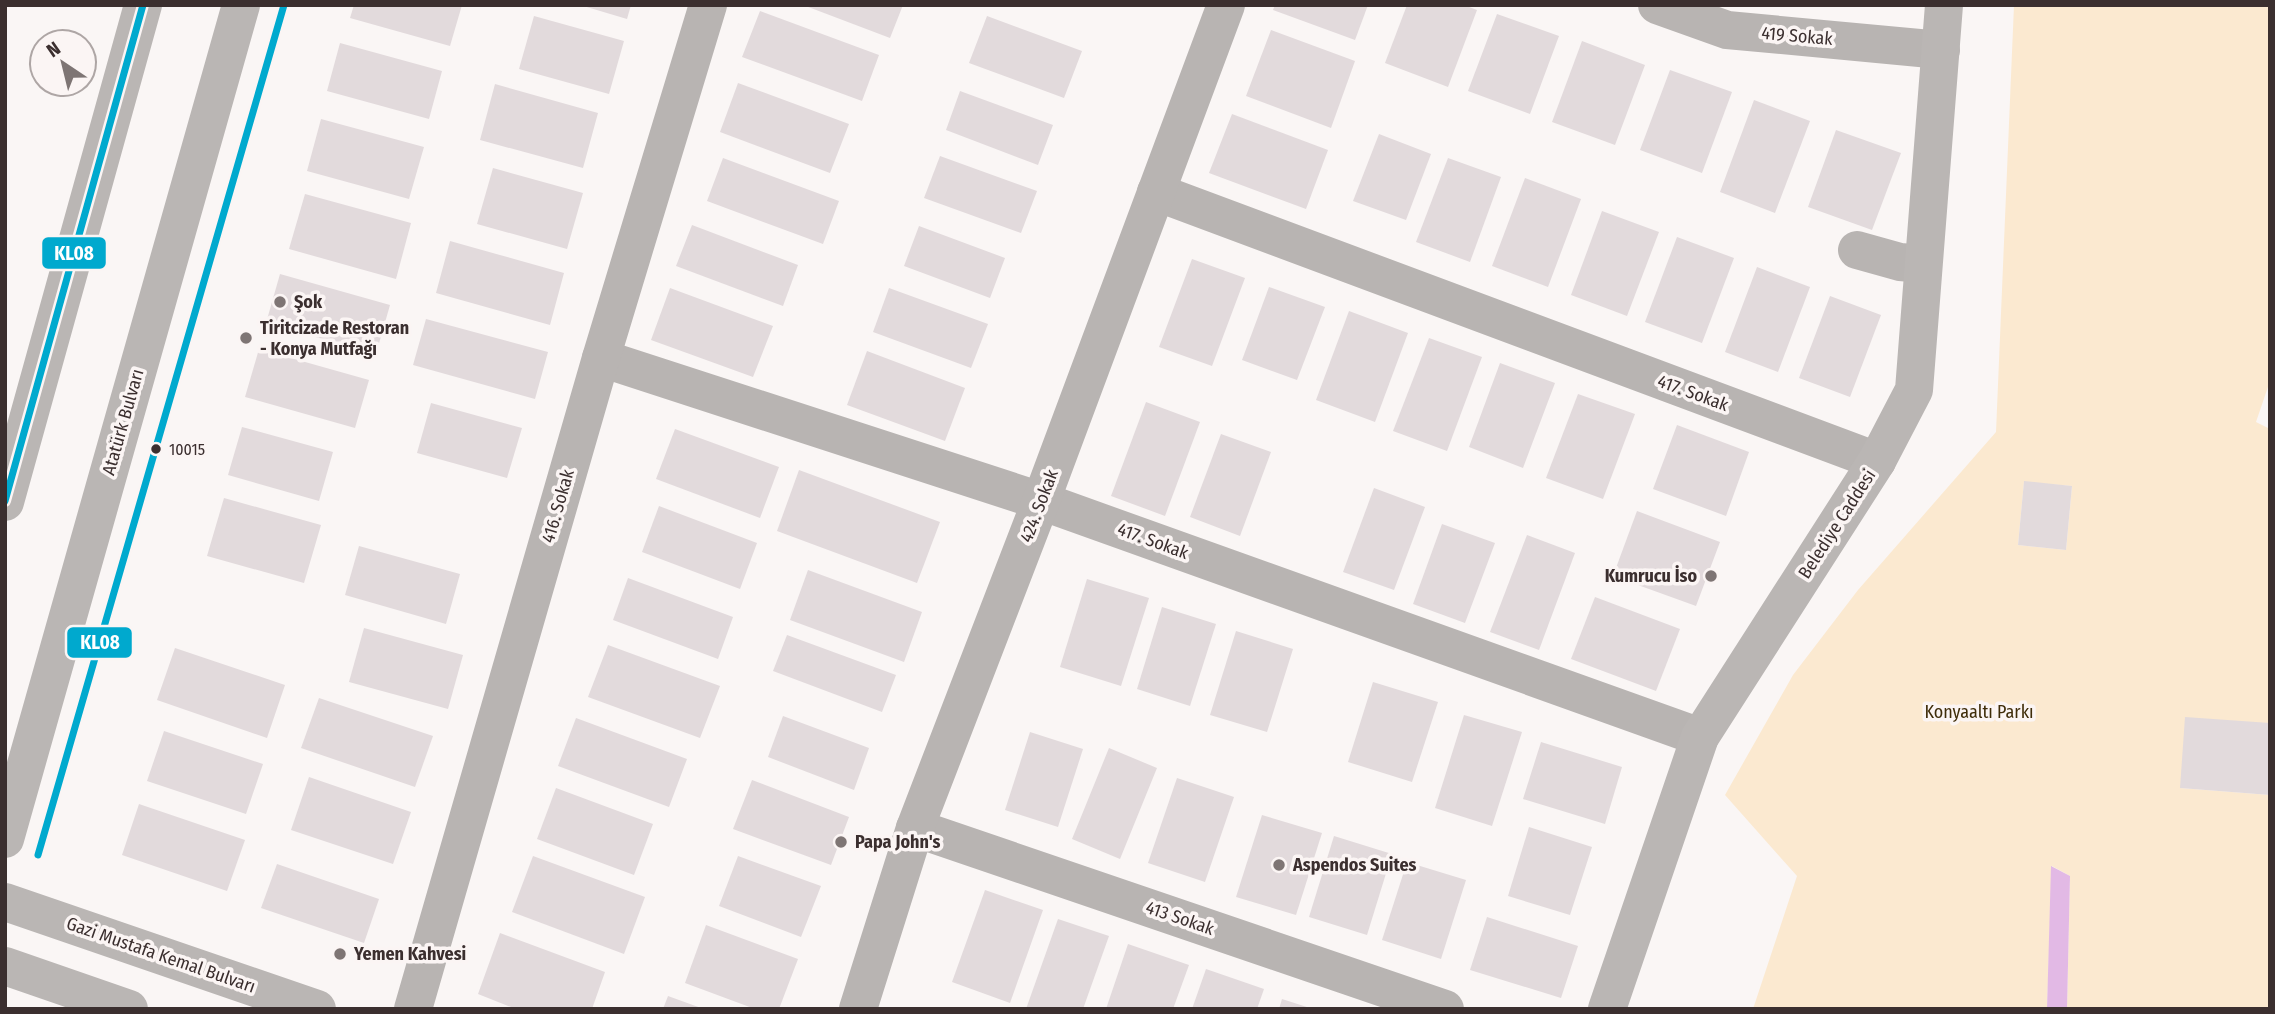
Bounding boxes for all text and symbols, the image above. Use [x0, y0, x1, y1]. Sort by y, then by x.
street label: 419 Sokak [1760, 22, 1834, 50]
north arrow [28, 28, 98, 98]
text: N [42, 37, 65, 62]
line badge: KL08 [41, 236, 107, 270]
text: KL08 [54, 242, 94, 265]
place label: Şok [294, 291, 323, 313]
marker: Şok [272, 294, 288, 310]
place label: Tiritcizade Restoran - Konya Mutfağı [260, 317, 409, 360]
marker: Tiritcizade Restoran - Konya Mutfağı [238, 330, 254, 346]
street label: Atatürk Bulvarı [97, 366, 149, 478]
street label: 417. Sokak [1655, 370, 1732, 416]
place label: 10015 [169, 440, 205, 459]
marker: 10015 [149, 442, 163, 456]
street label: Belediye Caddesi [1794, 465, 1880, 583]
street label: 416. Sokak [537, 466, 579, 545]
street label: 424. Sokak [1015, 466, 1063, 546]
street label: 417. Sokak [1115, 518, 1192, 564]
place label: Kumrucu İso [1605, 565, 1697, 587]
marker: Kumrucu İso [1703, 568, 1719, 584]
line badge: KL08 [66, 626, 133, 659]
text: KL08 [80, 631, 120, 654]
park label: Konyaaltı Parkı [1924, 701, 2034, 723]
place label: Papa John's [855, 831, 941, 853]
marker: Papa John's [833, 834, 849, 850]
place label: Aspendos Suites [1292, 854, 1417, 876]
marker: Aspendos Suites [1271, 857, 1287, 873]
street label: 413 Sokak [1143, 896, 1218, 940]
street label: Gazi Mustafa Kemal Bulvarı [64, 912, 258, 998]
place label: Yemen Kahvesi [353, 943, 466, 965]
marker: Yemen Kahvesi [332, 946, 348, 962]

